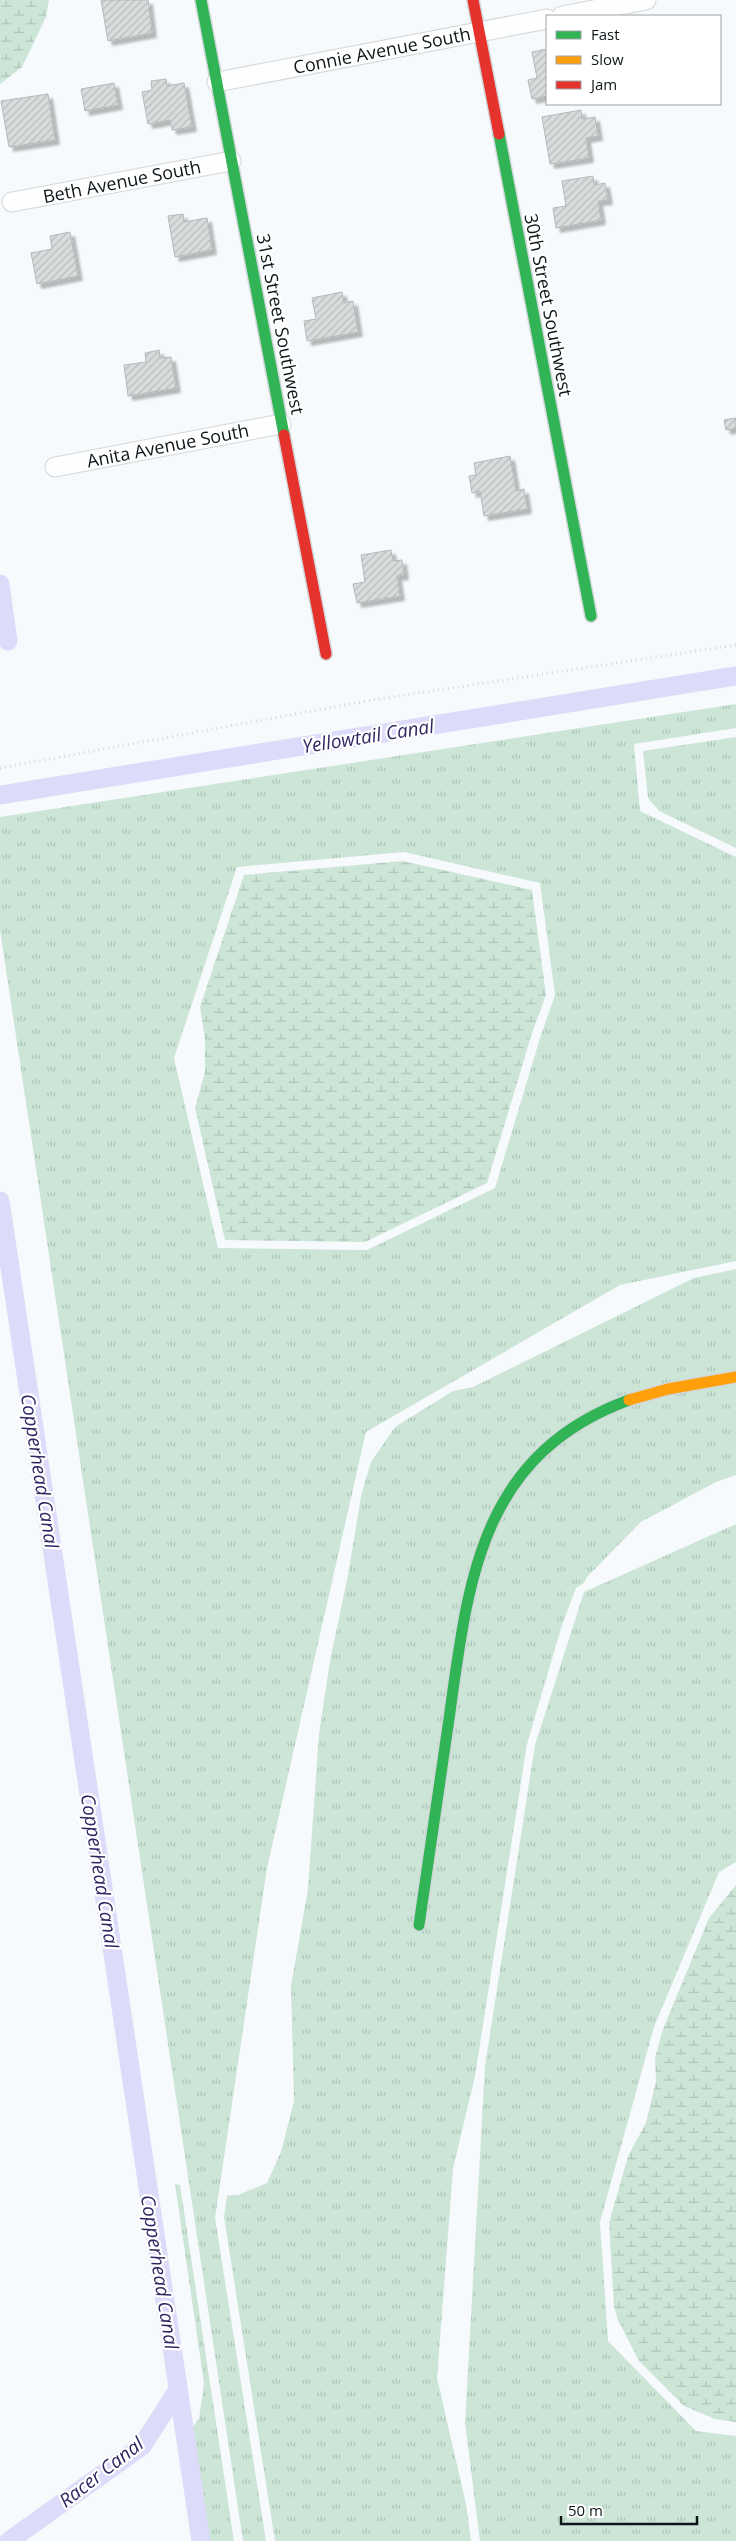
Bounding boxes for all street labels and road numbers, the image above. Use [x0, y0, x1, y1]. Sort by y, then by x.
street label: Connie Avenue South [291, 21, 472, 79]
street label: Beth Avenue South [41, 154, 203, 208]
street label: 30th Street Southwest [519, 211, 578, 398]
street label: 31st Street Southwest [252, 231, 310, 416]
street label: Anita Avenue South [85, 418, 251, 473]

